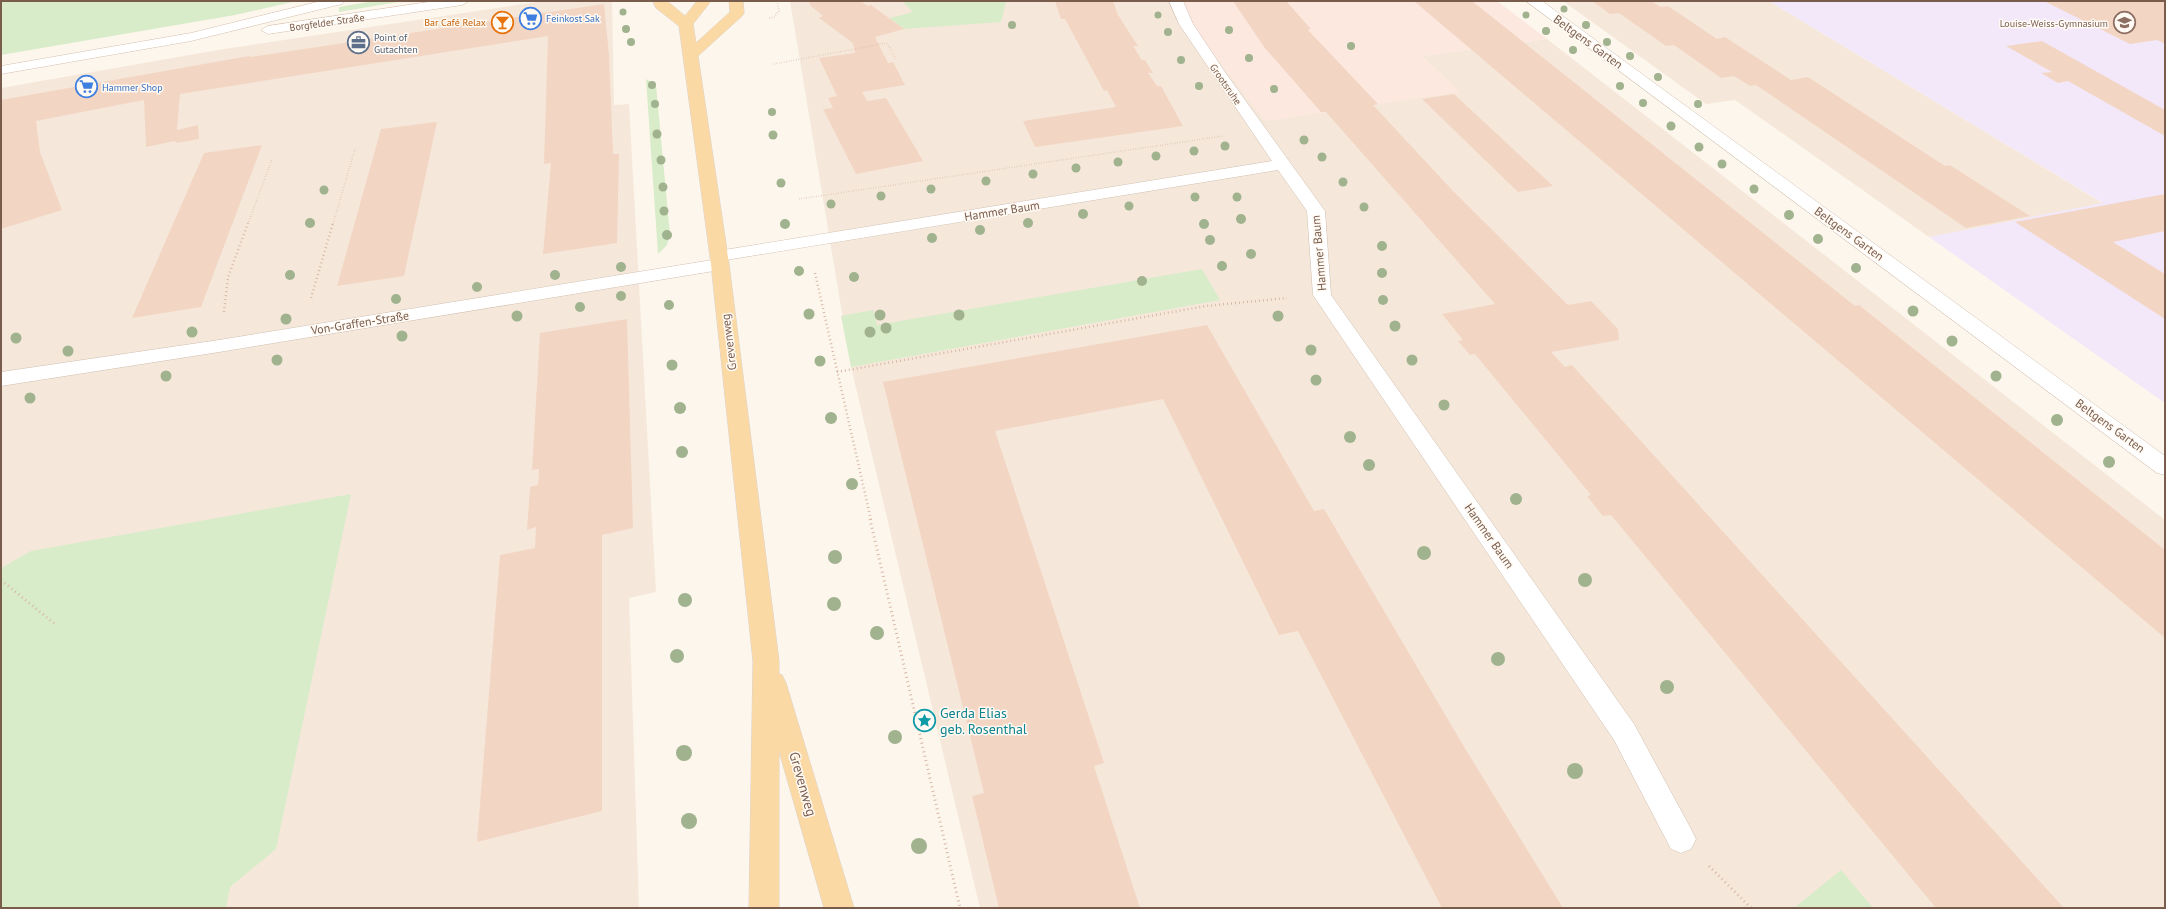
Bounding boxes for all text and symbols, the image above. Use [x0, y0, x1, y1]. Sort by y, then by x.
supermarket icon: Feinkost Sak [518, 5, 544, 31]
bar icon: Bar Café Relax [489, 9, 515, 35]
school or university icon: Louise-Weiss-Gymnasium [2111, 10, 2137, 36]
street label: Borgfelder Straße [289, 11, 365, 34]
street label: Beltgens Garten [1551, 11, 1626, 72]
place label: Feinkost Sak [546, 12, 600, 25]
place label: Bar Café Relax [424, 16, 486, 29]
place label: Louise-Weiss-Gymnasium [2000, 17, 2108, 30]
office icon: Point of Gutachten [345, 30, 371, 56]
place label: Point of Gutachten [374, 31, 418, 56]
street label: Grootsruhe [1207, 61, 1244, 107]
supermarket icon: Hammer Shop [73, 74, 99, 100]
place label: Hammer Shop [102, 81, 163, 94]
street label: Hammer Baum [963, 197, 1041, 224]
street label: Beltgens Garten [1812, 203, 1887, 264]
street label: Hammer Baum [1308, 215, 1329, 292]
street label: Von-Graffen-Straße [309, 307, 410, 338]
street label: Grevenweg [718, 313, 739, 371]
street label: Beltgens Garten [2073, 395, 2148, 456]
street label: Hammer Baum [1461, 500, 1517, 571]
place label: Gerda Elias geb. Rosenthal [940, 704, 1027, 738]
place icon: Gerda Elias geb. Rosenthal [911, 708, 937, 734]
street label: Grevenweg [785, 750, 821, 818]

